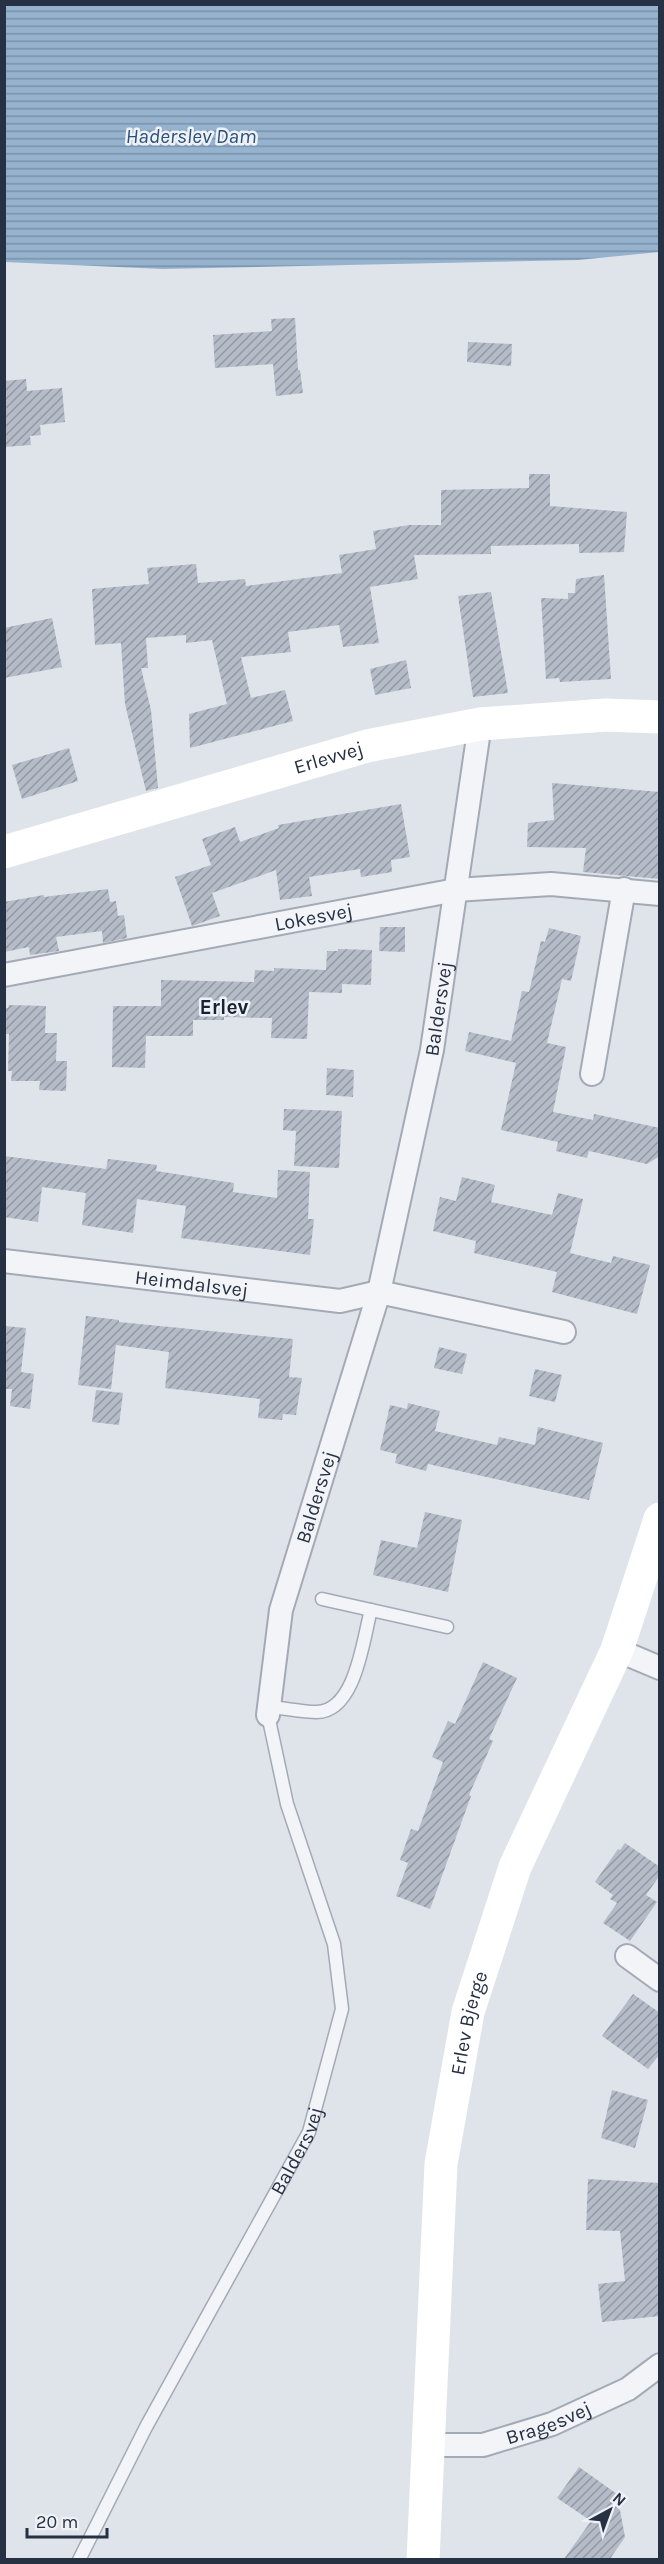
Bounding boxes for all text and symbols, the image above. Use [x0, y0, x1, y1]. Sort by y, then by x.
water label: Haderslev Dam [125, 124, 257, 148]
street label: Erlevvej [291, 737, 366, 779]
street label: Lokesvej [273, 899, 355, 936]
street label: Baldersvej [420, 960, 457, 1058]
district label: Erlev [200, 995, 249, 1019]
street label: Heimdalsvej [134, 1266, 250, 1302]
street label: Baldersvej [291, 1448, 341, 1546]
street label: Erlev Bjerge [446, 1968, 493, 2077]
street label: Baldersvej [266, 2104, 327, 2199]
street label: Bragesvej [503, 2397, 595, 2449]
north arrow [580, 2480, 640, 2540]
text: N [609, 2488, 630, 2510]
scale bar [27, 2501, 106, 2539]
text: 20 m [36, 2511, 78, 2533]

